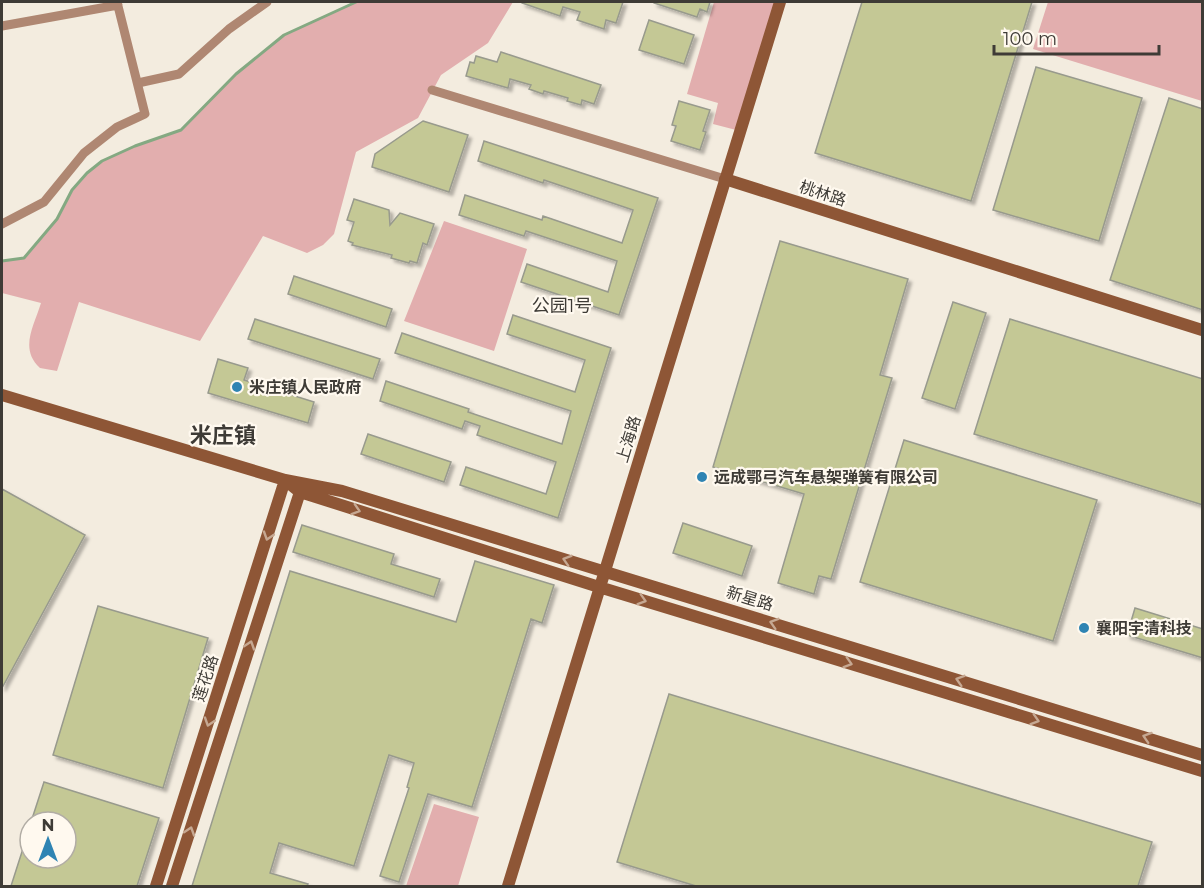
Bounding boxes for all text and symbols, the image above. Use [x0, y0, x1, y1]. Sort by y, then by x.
scale bar [994, 18, 1159, 56]
text: 100 m [1003, 28, 1057, 50]
street label: 桃林路 [797, 177, 849, 210]
district label: 公园1号 [532, 295, 592, 317]
place label: 米庄镇人民政府 [249, 378, 361, 397]
marker: 米庄镇人民政府 [230, 380, 244, 394]
street label: 上海路 [612, 413, 645, 465]
district label: 米庄镇 [190, 422, 256, 449]
place label: 远成鄂弓汽车悬架弹簧有限公司 [714, 468, 938, 487]
marker: 远成鄂弓汽车悬架弹簧有限公司 [695, 470, 709, 484]
one-way arrow [350, 503, 361, 515]
one-way arrow [263, 530, 275, 541]
one-way arrow [562, 555, 573, 567]
street label: 新星路 [724, 582, 776, 615]
one-way arrow [636, 593, 647, 605]
one-way arrow [769, 618, 780, 630]
place label: 襄阳宇清科技 [1096, 619, 1192, 638]
marker: 襄阳宇清科技 [1077, 621, 1091, 635]
one-way arrow [243, 640, 256, 651]
street label: 莲花路 [189, 652, 222, 704]
one-way arrow [842, 656, 853, 668]
one-way arrow [955, 675, 966, 687]
one-way arrow [1029, 713, 1040, 725]
one-way arrow [203, 716, 216, 727]
one-way arrow [1142, 732, 1153, 744]
north arrow [18, 810, 78, 870]
text: N [42, 816, 54, 835]
one-way arrow [183, 826, 196, 837]

